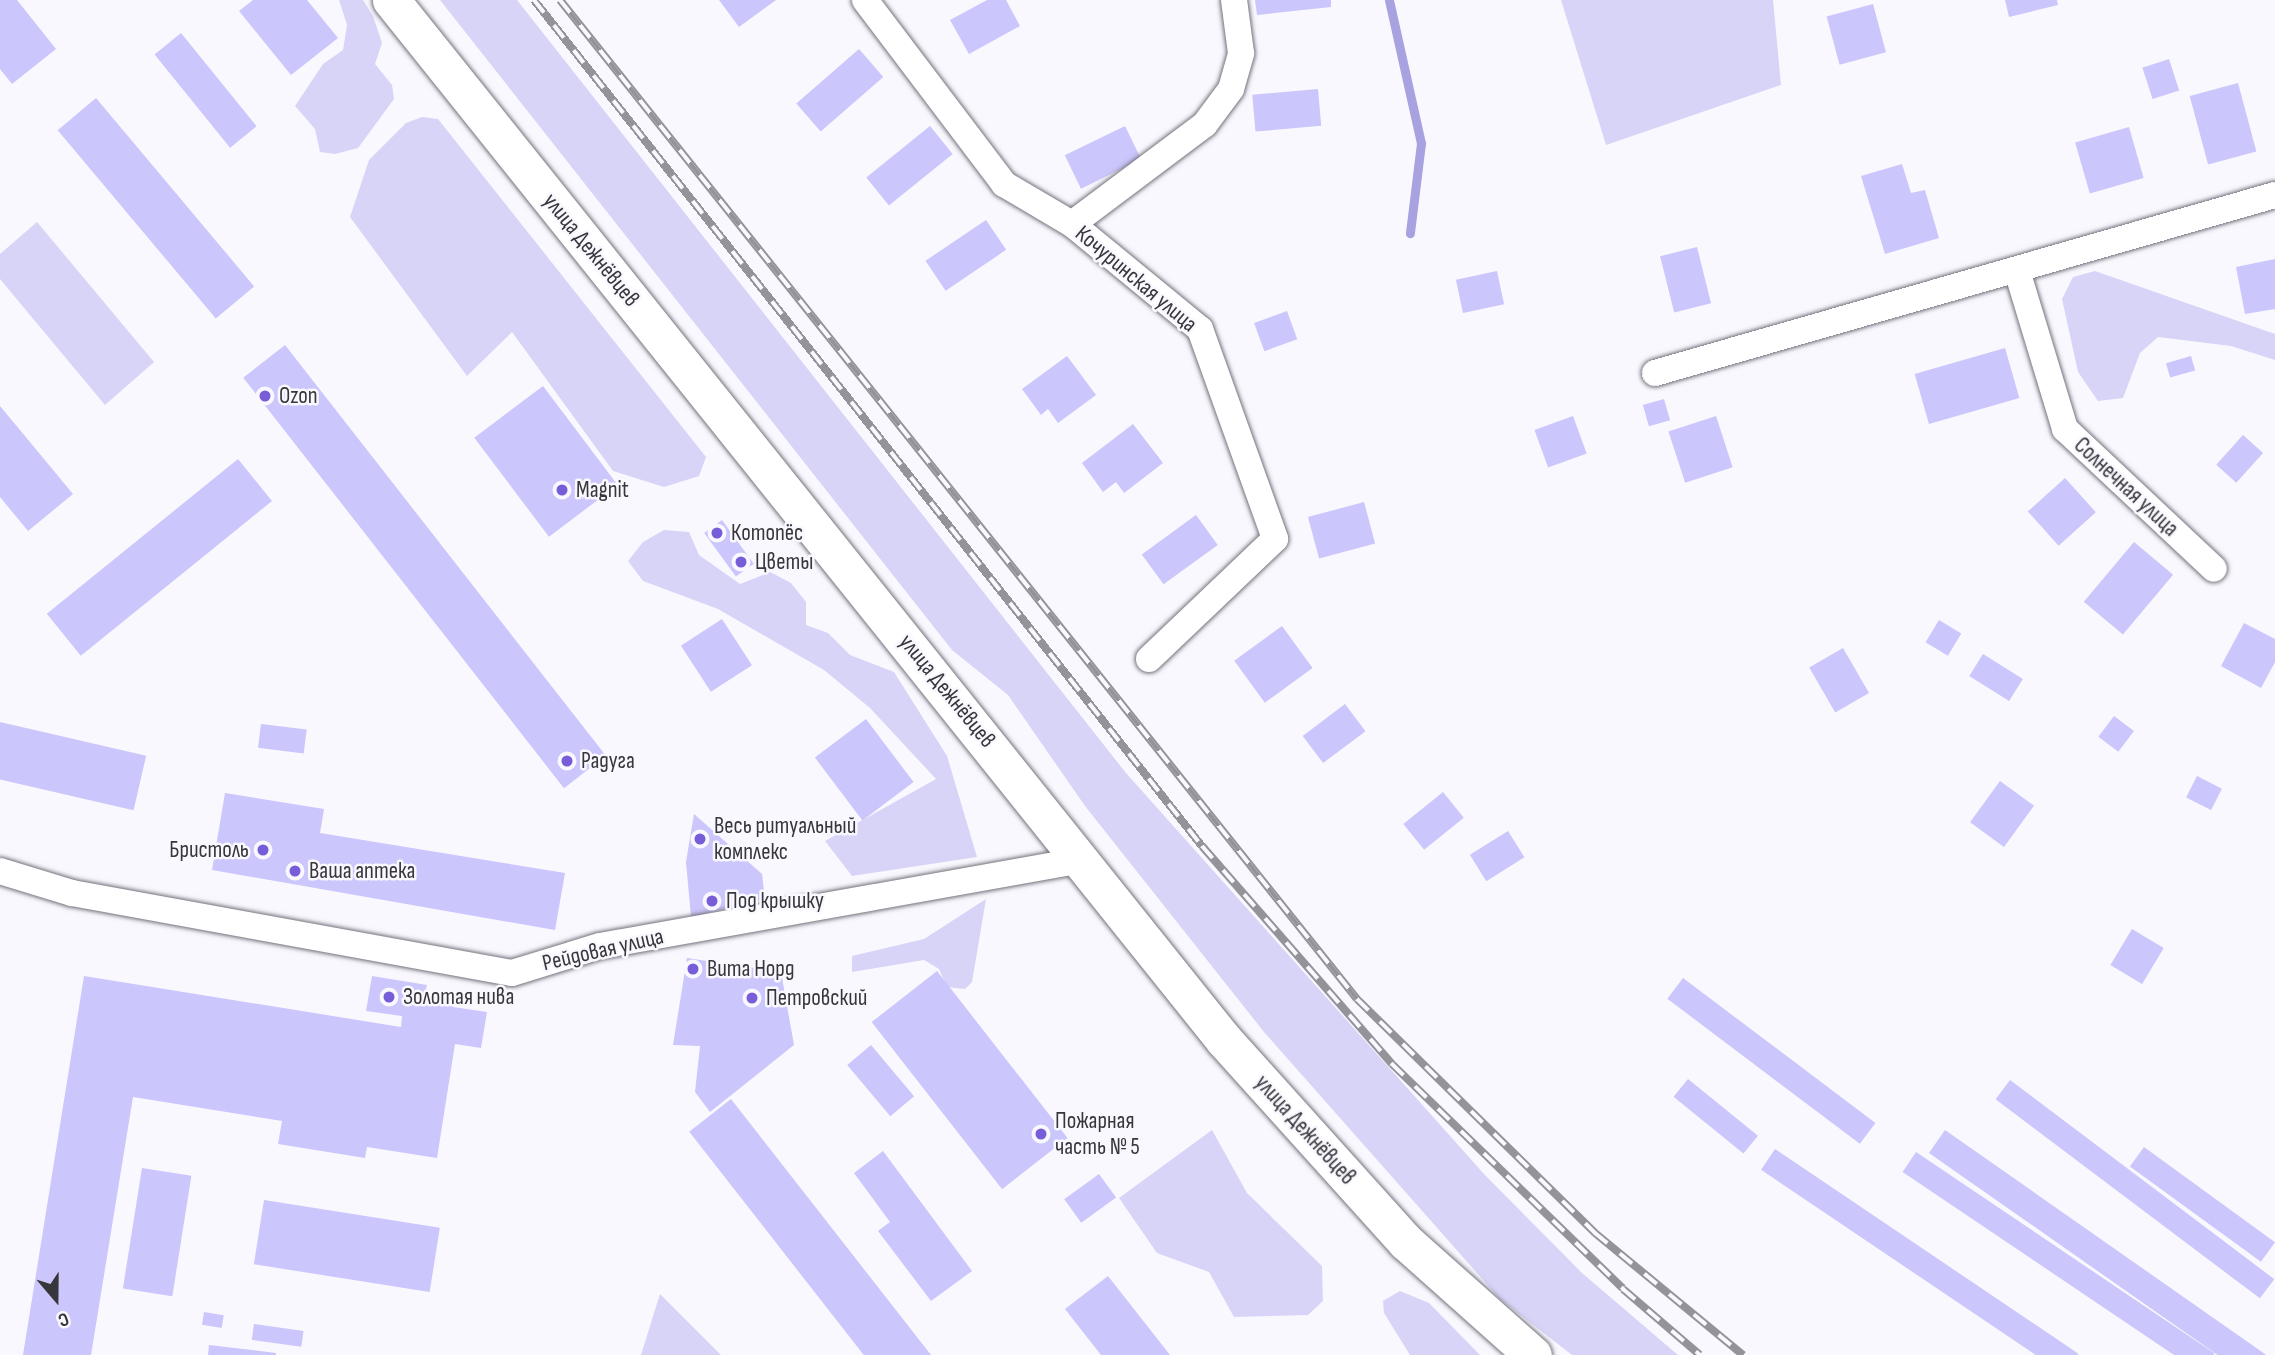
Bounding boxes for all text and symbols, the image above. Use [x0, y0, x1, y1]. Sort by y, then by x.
street label: улица Дежнёвцев [537, 188, 645, 312]
street label: Кочуринская улица [1069, 220, 1203, 338]
place label: Ozon [279, 382, 318, 410]
marker: Ozon [257, 388, 273, 404]
street label: Солнечная улица [2068, 432, 2184, 542]
place label: Magnit [576, 476, 629, 504]
marker: Magnit [554, 482, 570, 498]
place label: Котопёс [731, 519, 803, 547]
marker: Котопёс [709, 525, 725, 541]
place label: Цветы [755, 548, 813, 576]
marker: Цветы [733, 554, 749, 570]
street label: улица Дежнёвцев [893, 629, 1001, 753]
place label: Радуга [581, 747, 635, 775]
marker: Радуга [559, 753, 575, 769]
place label: Весь ритуальный комплекс [714, 812, 856, 866]
marker: Весь ритуальный комплекс [692, 831, 708, 847]
place label: Бристоль [169, 836, 249, 864]
marker: Бристоль [255, 842, 271, 858]
place label: Ваша аптека [309, 857, 415, 885]
marker: Ваша аптека [287, 863, 303, 879]
place label: Под крышку [726, 887, 824, 915]
marker: Под крышку [704, 893, 720, 909]
street label: Рейдовая улица [540, 923, 666, 977]
place label: Вита Норд [707, 955, 794, 983]
marker: Вита Норд [685, 961, 701, 977]
place label: Золотая нива [403, 983, 514, 1011]
place label: Петровский [766, 984, 867, 1012]
marker: Золотая нива [381, 989, 397, 1005]
marker: Петровский [744, 990, 760, 1006]
street label: улица Дежнёвцев [1249, 1069, 1361, 1191]
place label: Пожарная часть № 5 [1055, 1107, 1140, 1161]
marker: Пожарная часть № 5 [1033, 1126, 1049, 1142]
north arrow [21, 1264, 91, 1334]
text: С [55, 1307, 72, 1332]

